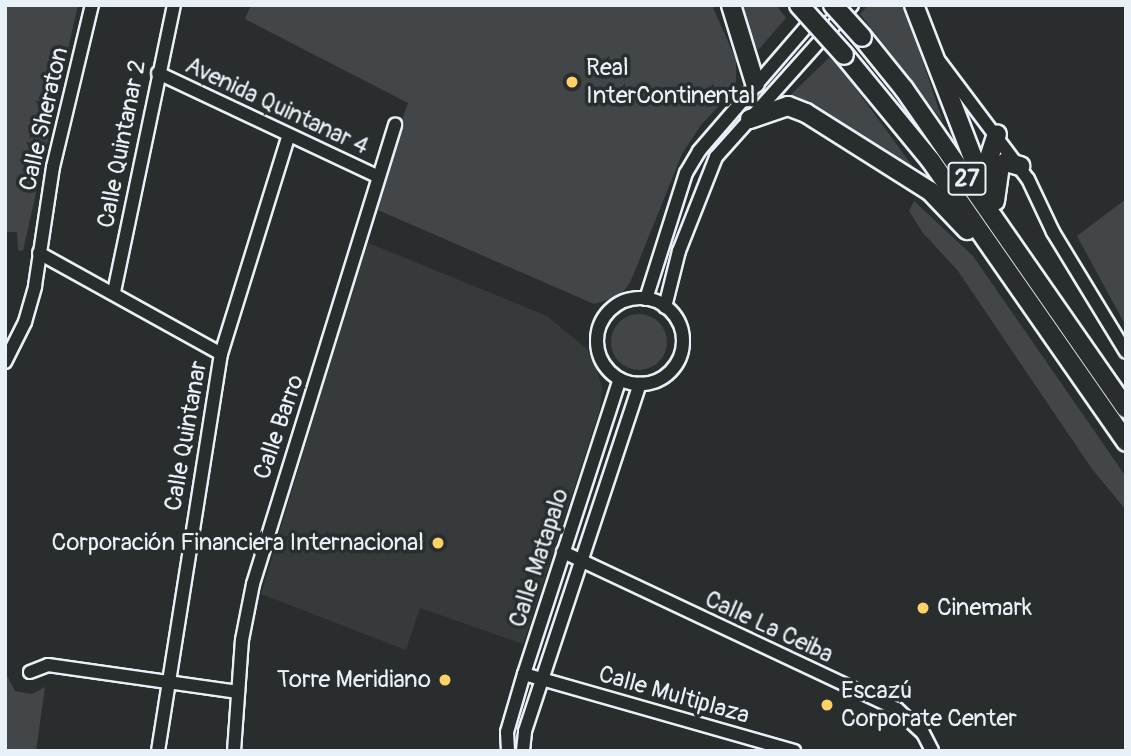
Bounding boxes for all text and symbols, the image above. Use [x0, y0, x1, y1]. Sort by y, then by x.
street label: Calle Sheraton [13, 44, 75, 194]
street label: Avenida Quintanar 4 [181, 51, 373, 161]
place label: Real InterContinental [586, 54, 756, 110]
street label: Calle Quintanar 2 [92, 58, 152, 230]
marker: Real InterContinental [564, 74, 580, 90]
road number: 27 [946, 160, 988, 198]
street label: Calle Quintanar [159, 359, 213, 513]
street label: Calle Barro [248, 371, 310, 483]
street label: Calle Matapalo [503, 485, 575, 631]
place label: Corporación Financiera Internacional [52, 529, 424, 557]
marker: Corporación Financiera Internacional [430, 535, 446, 551]
street label: Calle La Ceiba [700, 585, 838, 669]
place label: Cinemark [937, 594, 1032, 622]
marker: Cinemark [915, 600, 931, 616]
street label: Calle Multiplaza [595, 660, 753, 730]
place label: Torre Meridiano [277, 666, 431, 694]
marker: Torre Meridiano [437, 672, 453, 688]
place label: Escazú Corporate Center [841, 677, 1017, 733]
marker: Escazú Corporate Center [819, 697, 835, 713]

